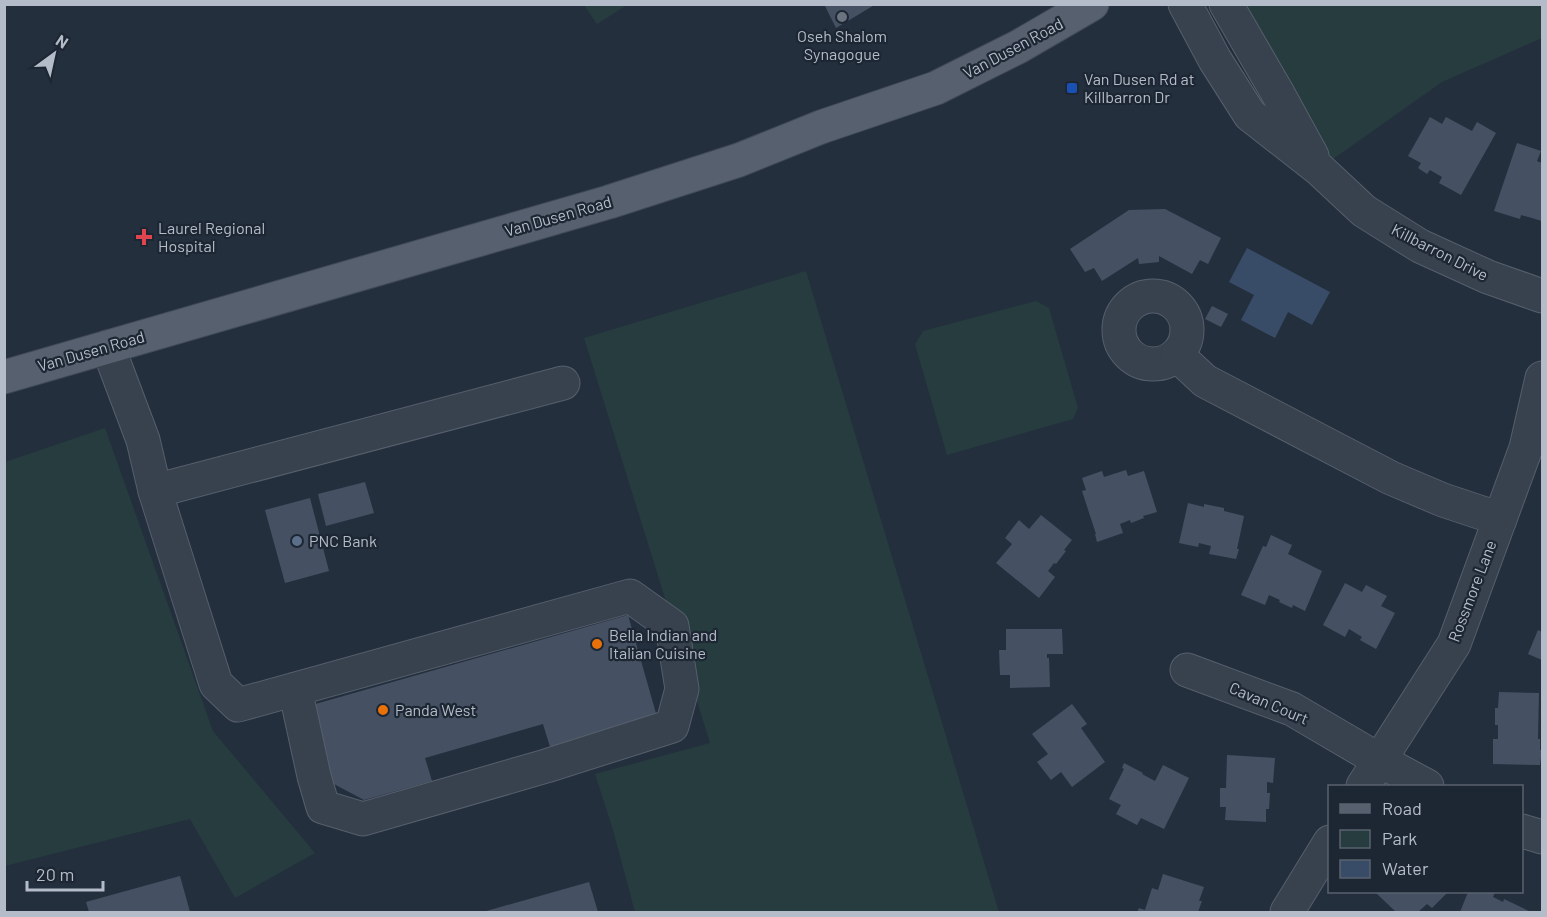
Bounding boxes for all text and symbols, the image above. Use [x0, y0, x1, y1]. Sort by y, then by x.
marker: Oseh Shalom Synagogue [835, 10, 849, 24]
street label: Van Dusen Road [960, 13, 1066, 82]
north arrow [24, 24, 84, 84]
place label: Oseh Shalom Synagogue [797, 26, 887, 63]
text: N [53, 30, 72, 52]
place label: Van Dusen Rd at Killbarron Dr [1084, 69, 1195, 106]
marker: Van Dusen Rd at Killbarron Dr [1065, 81, 1079, 95]
street label: Van Dusen Road [502, 191, 614, 240]
place label: Laurel Regional Hospital [158, 218, 265, 255]
street label: Killbarron Drive [1389, 219, 1492, 284]
marker: Laurel Regional Hospital [135, 228, 153, 246]
street label: Van Dusen Road [35, 326, 147, 375]
place label: PNC Bank [309, 531, 377, 550]
marker: PNC Bank [290, 534, 304, 548]
street label: Rossmore Lane [1443, 537, 1500, 644]
place label: Bella Indian and Italian Cuisine [609, 625, 717, 662]
marker: Bella Indian and Italian Cuisine [590, 637, 604, 651]
street label: Cavan Court [1227, 677, 1312, 728]
place label: Panda West [395, 700, 476, 719]
marker: Panda West [376, 703, 390, 717]
legend [1328, 785, 1523, 893]
text: Road [1382, 797, 1422, 819]
text: Park [1382, 827, 1417, 849]
scale bar [27, 854, 104, 892]
text: Water [1382, 857, 1429, 879]
text: 20 m [36, 863, 74, 885]

